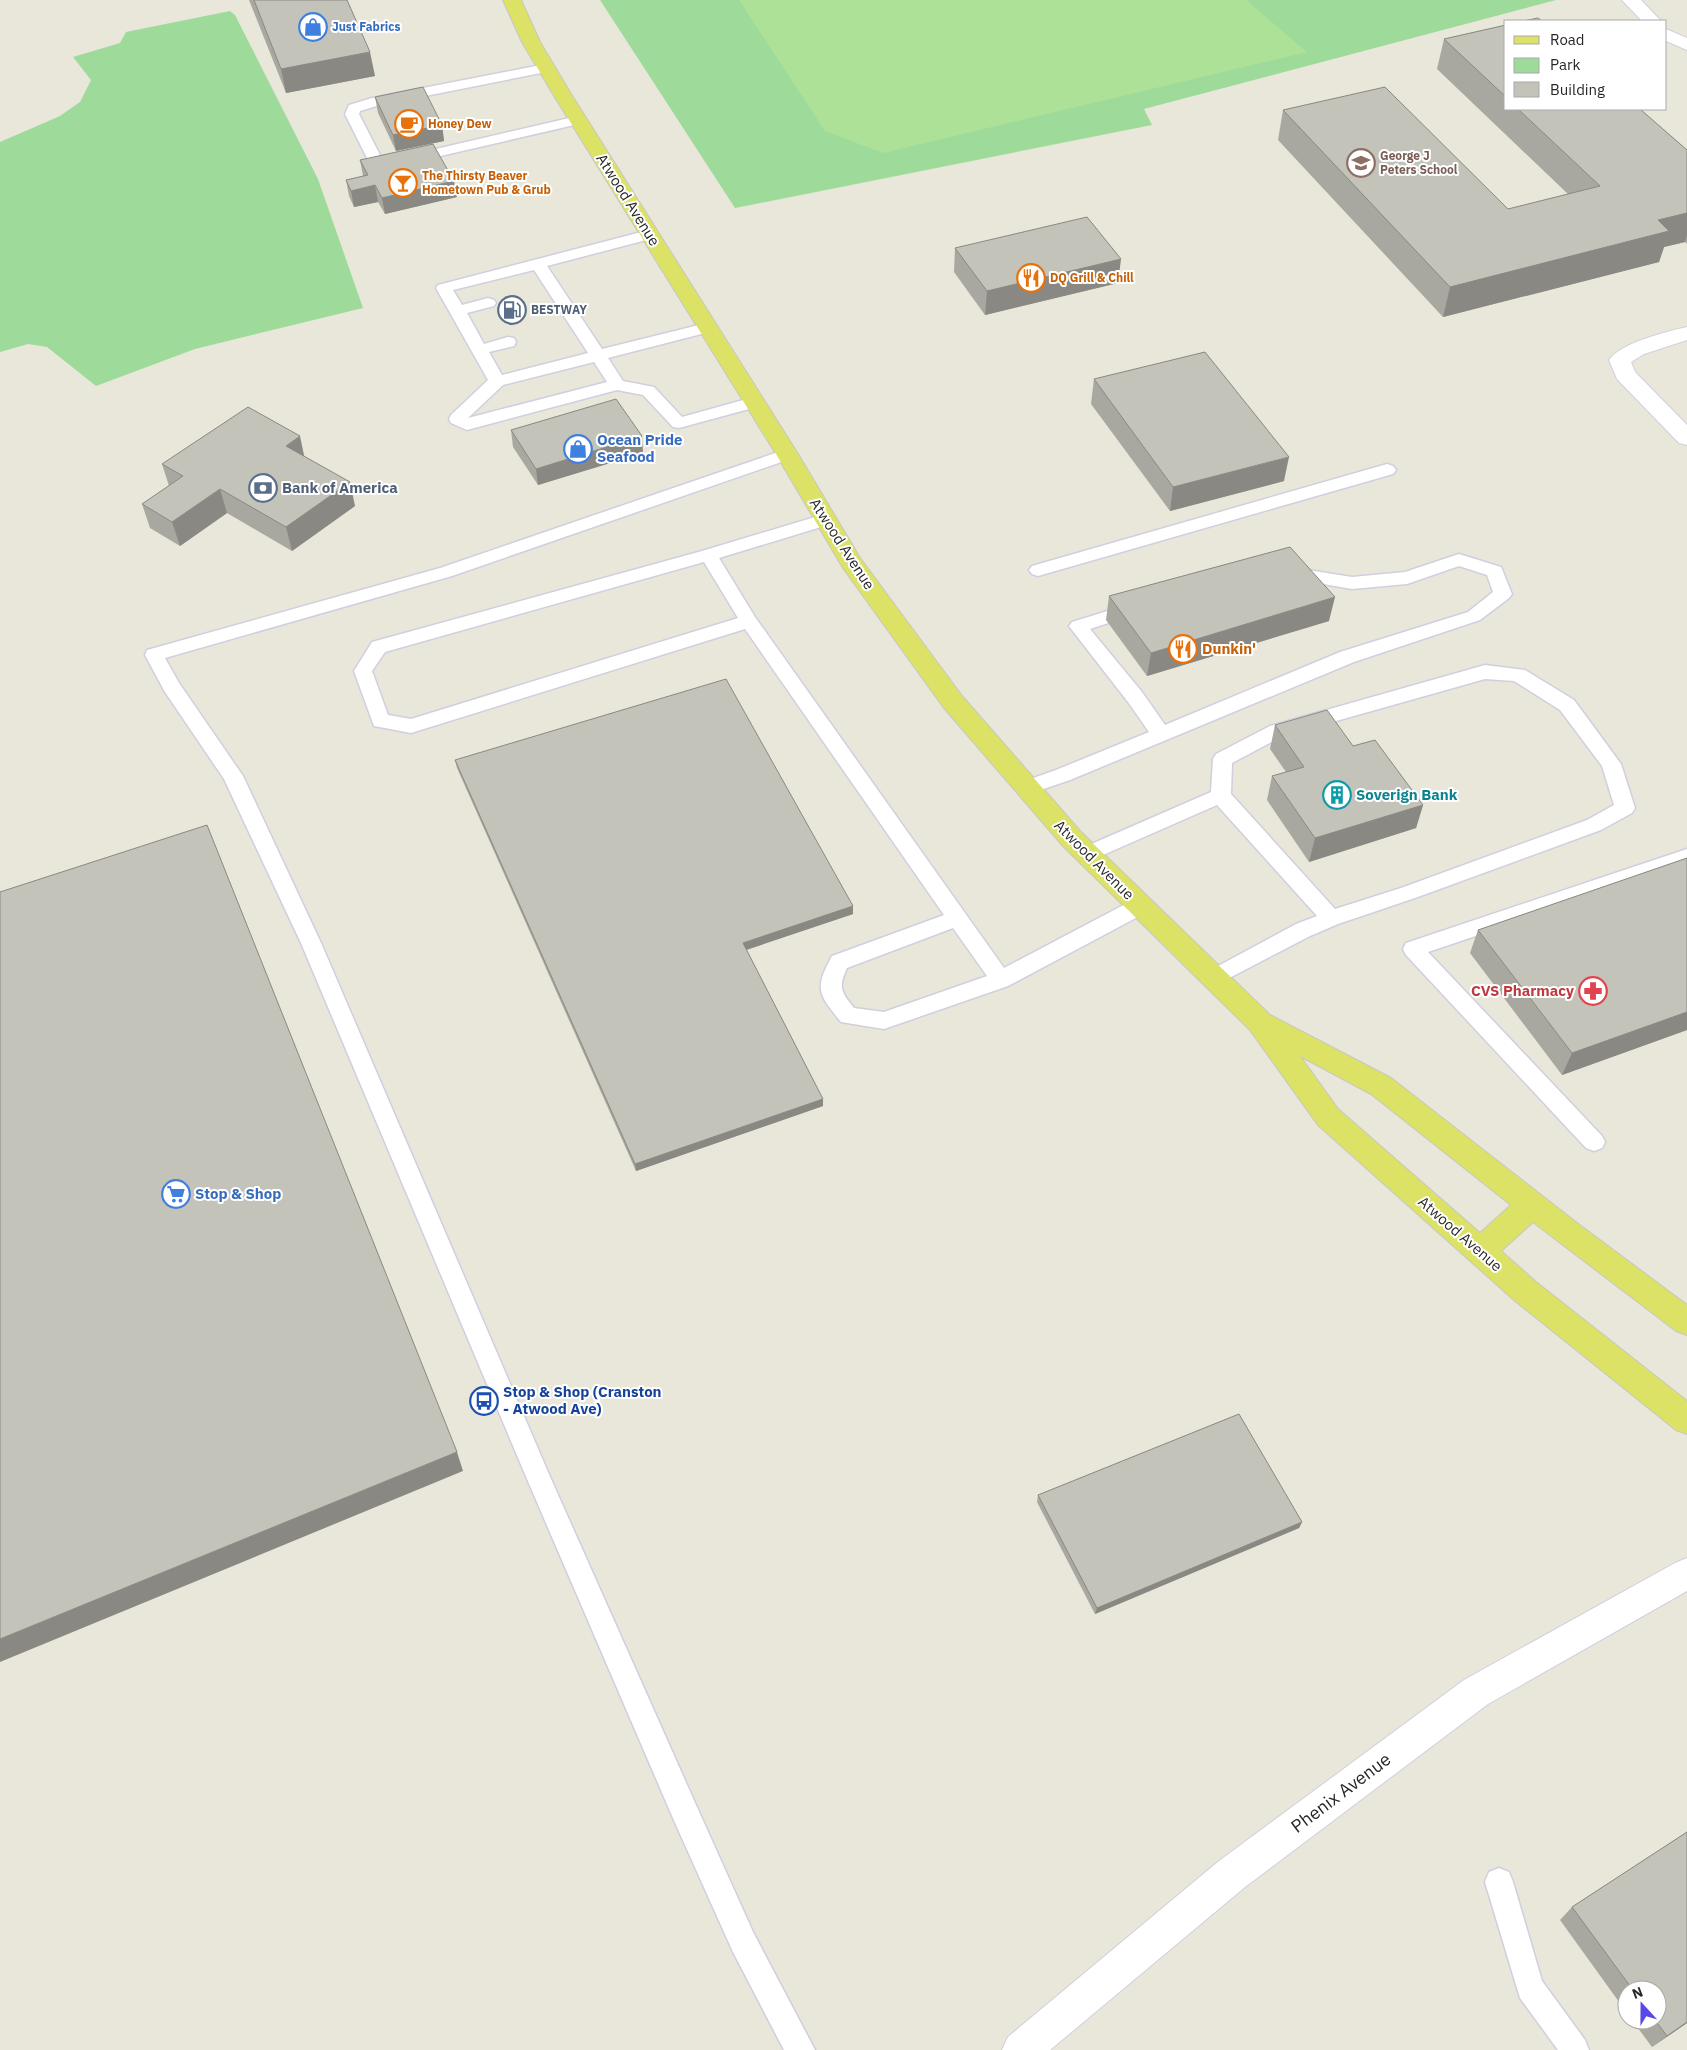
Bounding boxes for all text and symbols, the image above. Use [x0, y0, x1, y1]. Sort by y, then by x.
shop icon: Just Fabrics [298, 12, 328, 42]
place label: Just Fabrics [332, 19, 400, 34]
legend [1504, 20, 1667, 110]
text: Road [1550, 30, 1585, 49]
text: Park [1550, 55, 1580, 74]
text: Building [1550, 80, 1605, 99]
cafe icon: Honey Dew [394, 109, 424, 139]
place label: Honey Dew [428, 116, 492, 131]
school or university icon: George J Peters School [1346, 148, 1376, 178]
place label: George J Peters School [1380, 148, 1458, 177]
street label: Atwood Avenue [592, 150, 664, 249]
bar icon: The Thirsty Beaver Hometown Pub & Grub [388, 168, 418, 198]
place label: The Thirsty Beaver Hometown Pub & Grub [422, 168, 551, 197]
restaurant icon: DQ Grill & Chill [1016, 263, 1046, 293]
place label: DQ Grill & Chill [1050, 270, 1134, 285]
fuel station icon: BESTWAY [497, 295, 527, 325]
place label: BESTWAY [531, 302, 587, 317]
place label: Ocean Pride Seafood [597, 430, 682, 466]
shop icon: Ocean Pride Seafood [563, 434, 593, 464]
bank icon: Bank of America [248, 473, 278, 503]
place label: Bank of America [282, 478, 398, 497]
street label: Atwood Avenue [806, 494, 879, 593]
restaurant icon: Dunkin' [1168, 634, 1198, 664]
place label: Dunkin' [1202, 639, 1256, 658]
building icon: Soverign Bank [1322, 780, 1352, 810]
place label: Soverign Bank [1356, 785, 1458, 804]
street label: Atwood Avenue [1050, 816, 1138, 904]
pharmacy icon: CVS Pharmacy [1578, 976, 1608, 1006]
place label: CVS Pharmacy [1471, 981, 1574, 1000]
supermarket icon: Stop & Shop [161, 1179, 191, 1209]
place label: Stop & Shop [195, 1184, 281, 1203]
street label: Atwood Avenue [1414, 1192, 1506, 1275]
place label: Stop & Shop (Cranston - Atwood Ave) [503, 1382, 662, 1418]
bus stop icon: Stop & Shop (Cranston - Atwood Ave) [469, 1386, 499, 1416]
street label: Phenix Avenue [1286, 1747, 1395, 1838]
north arrow [1617, 1980, 1667, 2030]
text: N [1629, 1983, 1645, 2003]

